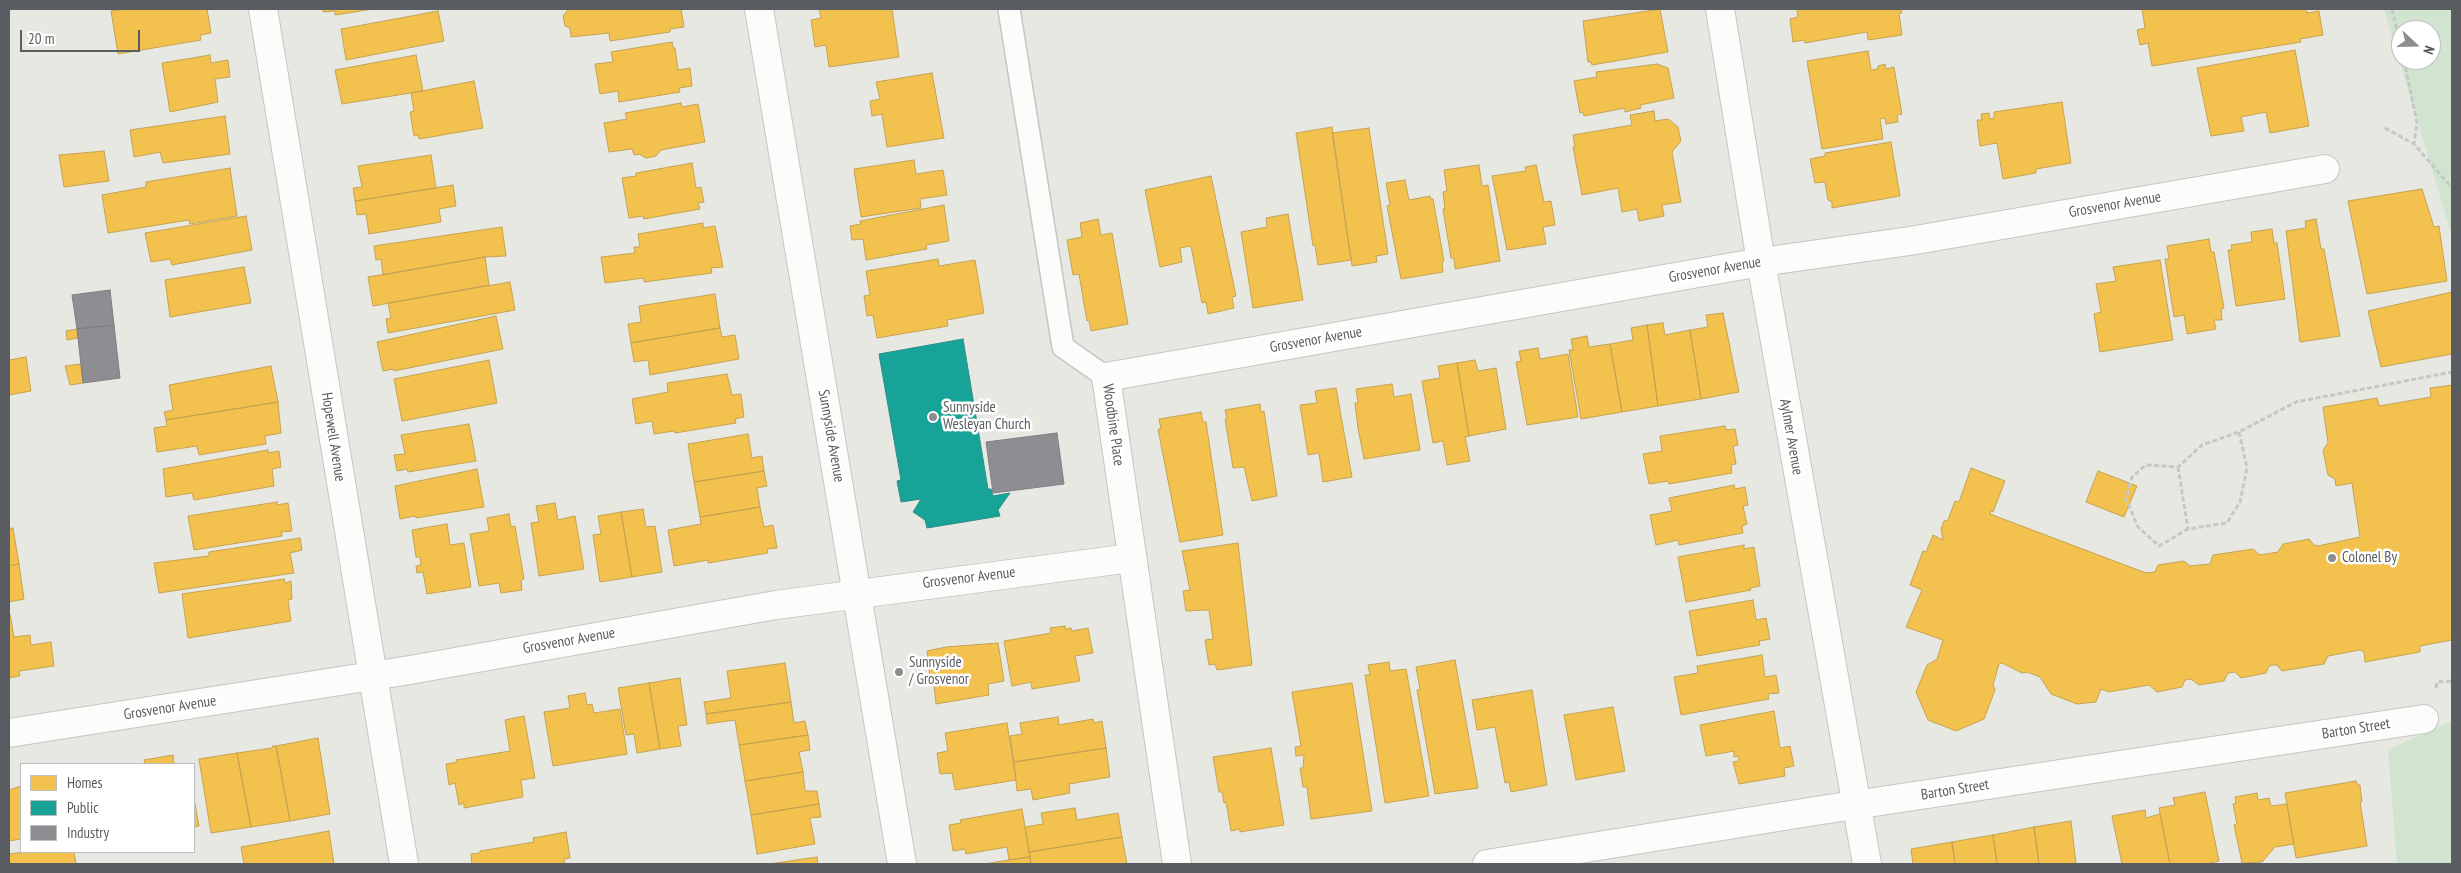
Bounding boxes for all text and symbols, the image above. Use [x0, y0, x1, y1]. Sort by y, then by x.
scale bar [22, 20, 142, 52]
north arrow [2391, 20, 2441, 70]
text: 20 m [28, 29, 54, 48]
text: N [2419, 43, 2439, 57]
street label: Grosvenor Avenue [2067, 188, 2163, 222]
street label: Grosvenor Avenue [1667, 253, 1763, 287]
street label: Grosvenor Avenue [1268, 323, 1364, 357]
street label: Woodbine Place [1098, 383, 1128, 467]
street label: Sunnyside Avenue [814, 388, 848, 484]
street label: Hopewell Avenue [317, 391, 349, 483]
street label: Aylmer Avenue [1775, 398, 1807, 476]
place label: Sunnyside Wesleyan Church [943, 399, 1031, 434]
marker: Sunnyside Wesleyan Church [927, 411, 939, 423]
place label: Colonel By [2342, 549, 2397, 567]
marker: Colonel By [2326, 552, 2338, 564]
street label: Grosvenor Avenue [922, 563, 1016, 593]
street label: Grosvenor Avenue [521, 624, 617, 658]
place label: Sunnyside / Grosvenor [909, 654, 969, 689]
marker: Sunnyside / Grosvenor [893, 666, 905, 678]
street label: Grosvenor Avenue [122, 692, 218, 724]
street label: Barton Street [2321, 715, 2391, 743]
legend [20, 763, 195, 853]
text: Homes [67, 773, 103, 792]
street label: Barton Street [1920, 776, 1990, 804]
text: Public [67, 798, 98, 817]
text: Industry [67, 823, 109, 842]

